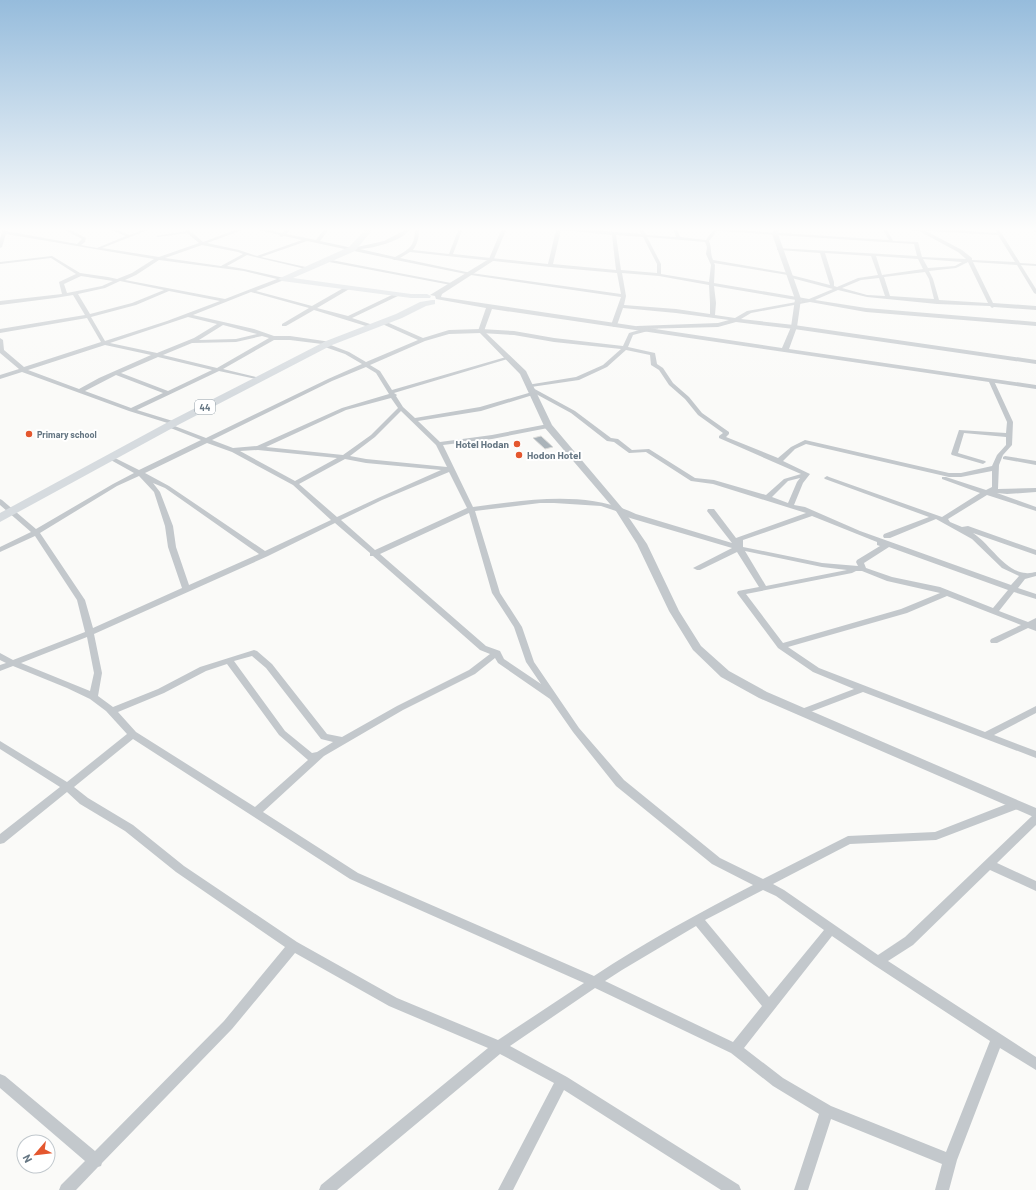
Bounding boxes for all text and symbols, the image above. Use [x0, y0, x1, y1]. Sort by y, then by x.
road number: 44 [195, 400, 215, 414]
marker: Primary school [24, 429, 34, 439]
place label: Primary school [37, 429, 97, 440]
place label: Hotel Hodan [455, 438, 509, 450]
marker: Hotel Hodan [512, 439, 522, 449]
place label: Hodon Hotel [527, 449, 581, 461]
marker: Hodon Hotel [514, 450, 524, 460]
north arrow [16, 1134, 56, 1174]
text: N [19, 1153, 34, 1165]

